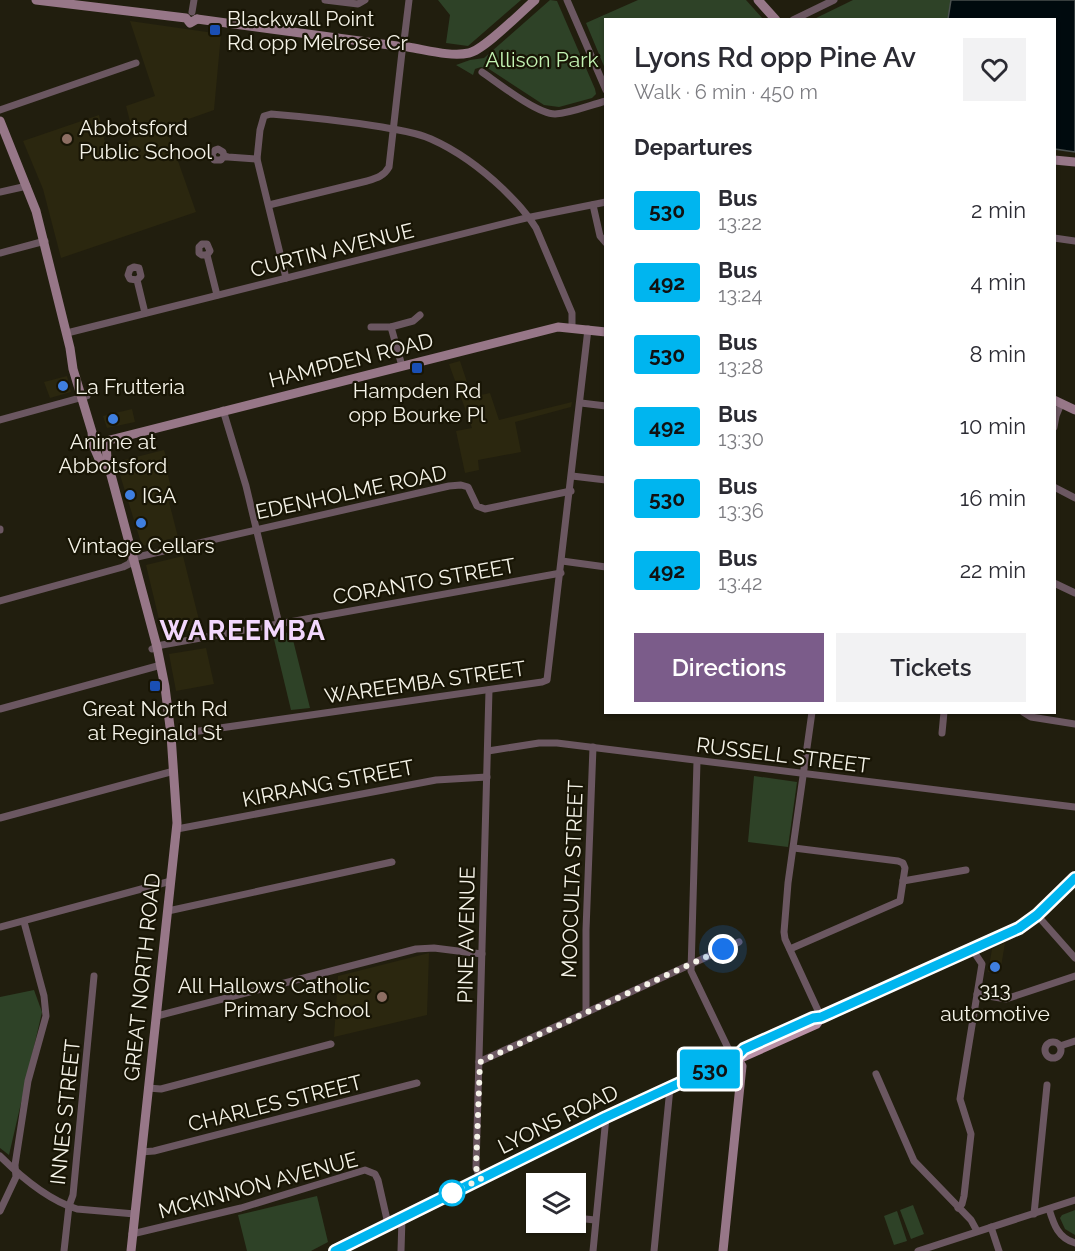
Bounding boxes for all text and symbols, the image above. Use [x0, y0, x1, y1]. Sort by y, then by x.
place label: Blackwall Point Rd opp Melrose Cr [227, 6, 409, 55]
marker: Blackwall Point Rd opp Melrose Cr [208, 23, 222, 37]
button: heart [963, 38, 1026, 101]
text: Lyons Rd opp Pine Av [634, 41, 916, 74]
park label: Allison Park [485, 47, 599, 72]
text: Walk · 6 min · 450 m [634, 80, 818, 104]
place label: Abbotsford Public School [79, 115, 212, 164]
marker: Abbotsford Public School [60, 132, 74, 146]
text: Departures [634, 134, 752, 160]
text: Bus [718, 185, 757, 211]
text: 2 min [971, 197, 1026, 223]
text: 530 [649, 198, 685, 223]
text: 13:22 [718, 211, 762, 235]
street label: CURTIN AVENUE [248, 218, 416, 282]
text: Bus [718, 257, 757, 283]
text: 4 min [971, 269, 1026, 295]
text: 492 [649, 270, 685, 295]
text: 13:24 [718, 283, 762, 307]
street label: HAMPDEN ROAD [266, 327, 436, 393]
text: Bus [718, 329, 757, 355]
text: 8 min [970, 341, 1026, 367]
text: 530 [649, 342, 685, 367]
text: 13:28 [718, 355, 763, 379]
marker: Hampden Rd opp Bourke Pl [410, 361, 424, 375]
place label: La Frutteria [75, 374, 185, 399]
place label: Hampden Rd opp Bourke Pl [348, 378, 486, 427]
marker: La Frutteria [56, 379, 70, 393]
text: Bus [718, 401, 757, 427]
marker: Anime at Abbotsford [106, 412, 120, 426]
text: 10 min [960, 413, 1026, 439]
text: 492 [649, 414, 685, 439]
text: 13:30 [718, 427, 764, 451]
place label: Anime at Abbotsford [59, 429, 167, 478]
street label: EDENHOLME ROAD [253, 459, 449, 525]
text: Bus [718, 473, 757, 499]
place label: IGA [142, 483, 176, 508]
text: 16 min [960, 485, 1026, 511]
text: 530 [649, 486, 685, 511]
marker: IGA [123, 488, 137, 502]
text: 13:36 [718, 499, 764, 523]
marker: Vintage Cellars [134, 516, 148, 530]
place label: Vintage Cellars [67, 533, 215, 558]
text: Bus [718, 545, 757, 571]
street label: CORANTO STREET [331, 553, 518, 609]
text: 22 min [960, 557, 1026, 583]
text: 492 [649, 558, 685, 583]
text: 13:42 [718, 571, 762, 595]
district label: WAREEMBA [160, 615, 326, 646]
button: Directions [634, 633, 824, 702]
button: Tickets [836, 633, 1026, 702]
street label: WAREEMBA STREET [323, 655, 527, 708]
marker: Great North Rd at Reginald St [148, 679, 162, 693]
place label: Great North Rd at Reginald St [82, 696, 228, 745]
street label: RUSSELL STREET [695, 732, 871, 778]
street label: KIRRANG STREET [240, 754, 416, 812]
street label: MOOCULTA STREET [556, 779, 588, 978]
street label: PINE AVENUE [452, 866, 480, 1004]
street label: GREAT NORTH ROAD [119, 872, 165, 1082]
your location [708, 934, 738, 964]
marker: 313 automotive [988, 960, 1002, 974]
place label: All Hallows Catholic Primary School [178, 973, 370, 1022]
place label: 313 automotive [940, 977, 1050, 1026]
marker: All Hallows Catholic Primary School [375, 990, 389, 1004]
street label: INNES STREET [45, 1038, 85, 1186]
line badge: 530 [676, 1050, 744, 1088]
text: 530 [692, 1057, 728, 1082]
street label: CHARLES STREET [185, 1069, 365, 1137]
street label: LYONS ROAD [494, 1079, 622, 1159]
street label: MCKINNON AVENUE [156, 1146, 360, 1224]
map controls [526, 1173, 586, 1233]
button: layers [526, 1173, 586, 1233]
unlabelled marker [439, 1180, 465, 1206]

